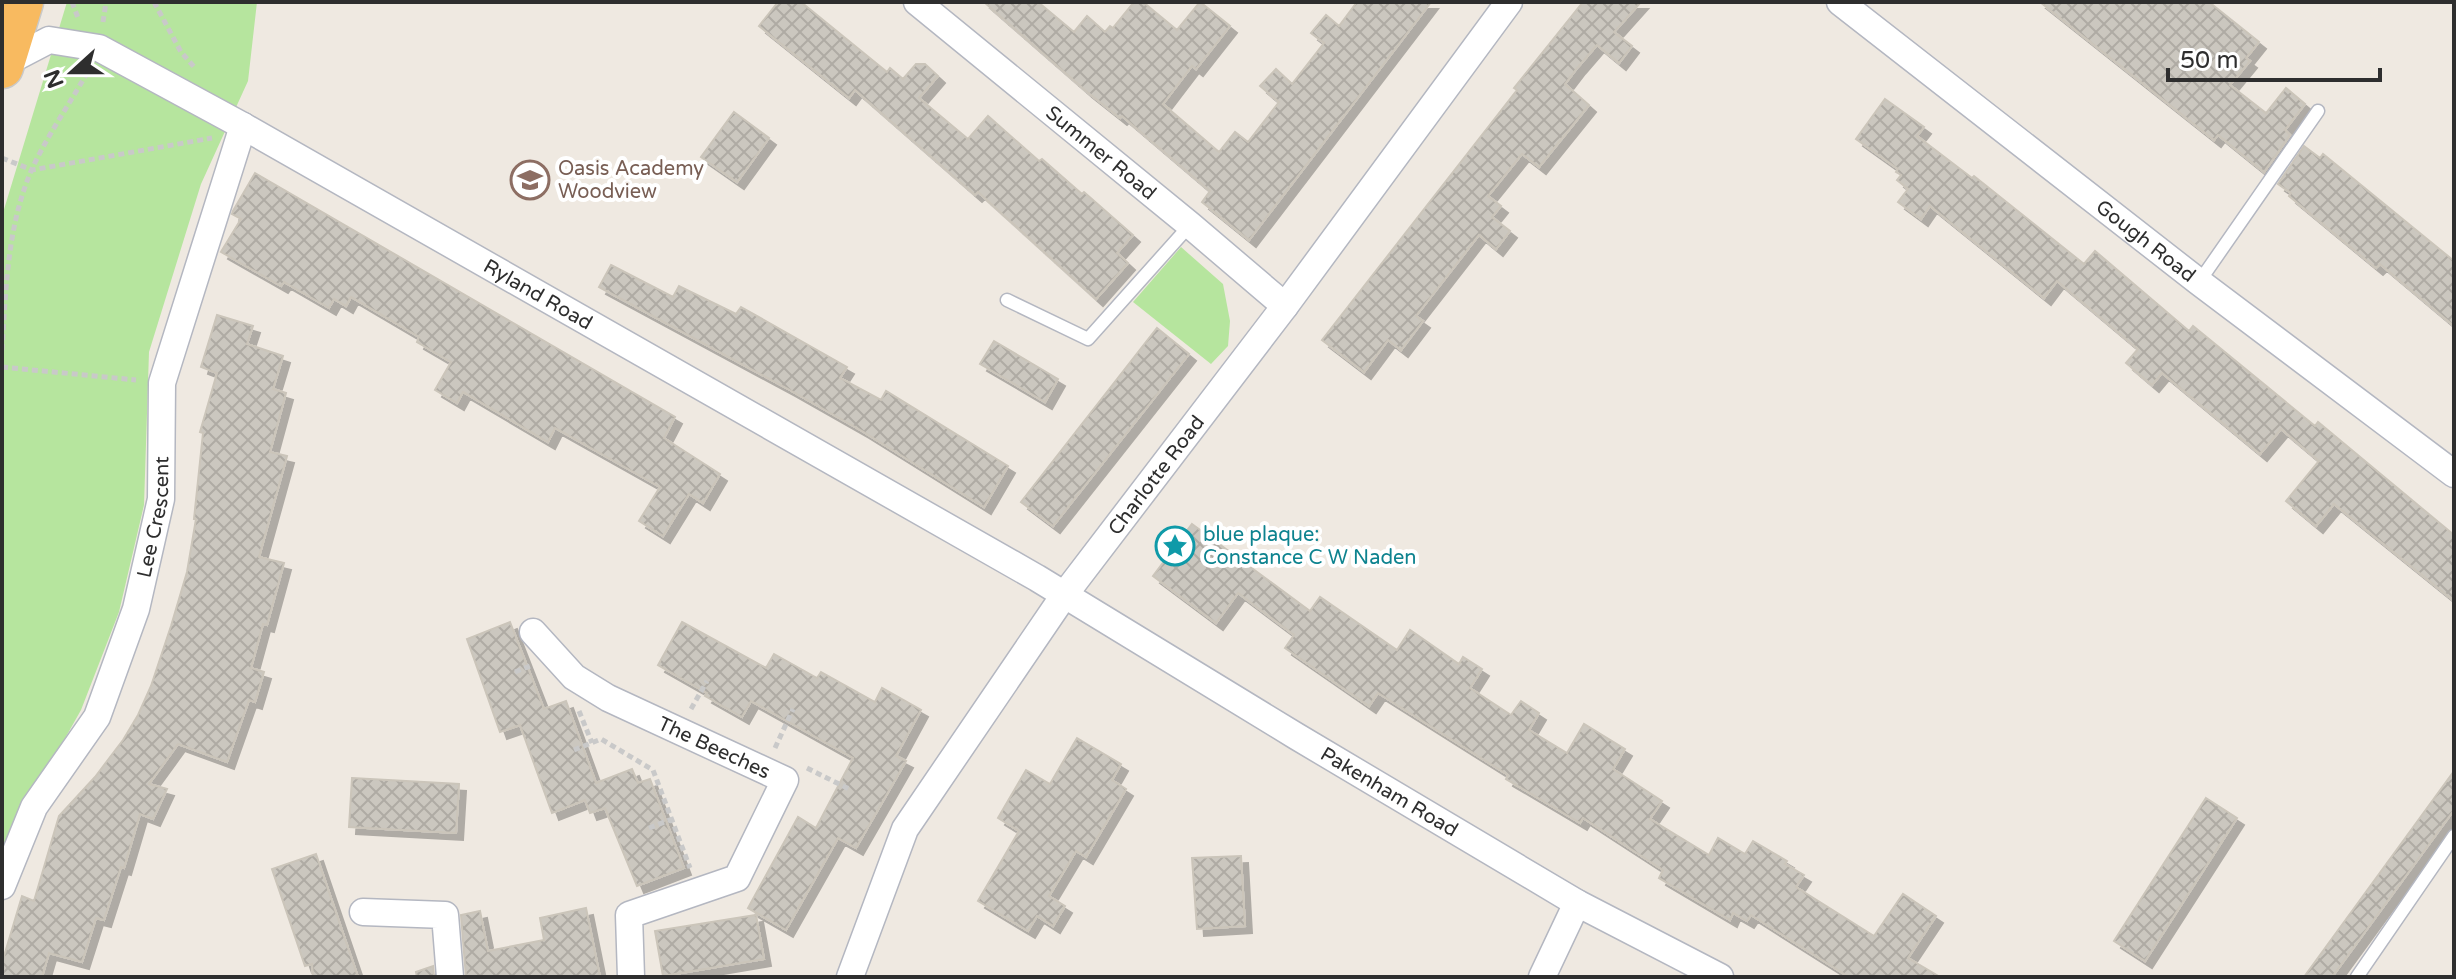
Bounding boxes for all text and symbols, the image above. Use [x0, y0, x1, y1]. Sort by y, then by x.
north arrow [32, 32, 112, 112]
scale bar [2168, 32, 2380, 82]
text: 50 m [2180, 46, 2238, 75]
text: N [39, 66, 70, 92]
street label: Summer Road [1041, 101, 1161, 206]
place label: Oasis Academy Woodview [558, 157, 704, 204]
school or university icon: Oasis Academy Woodview [509, 159, 551, 201]
street label: Gough Road [2091, 195, 2200, 288]
street label: Ryland Road [479, 254, 596, 335]
street label: Charlotte Road [1103, 411, 1210, 540]
street label: Lee Crescent [132, 456, 174, 580]
place label: blue plaque: Constance C W Naden [1203, 523, 1417, 570]
place icon: blue plaque: Constance C W Naden [1154, 525, 1196, 567]
street label: The Beeches [654, 712, 774, 784]
street label: Pakenham Road [1316, 742, 1462, 842]

